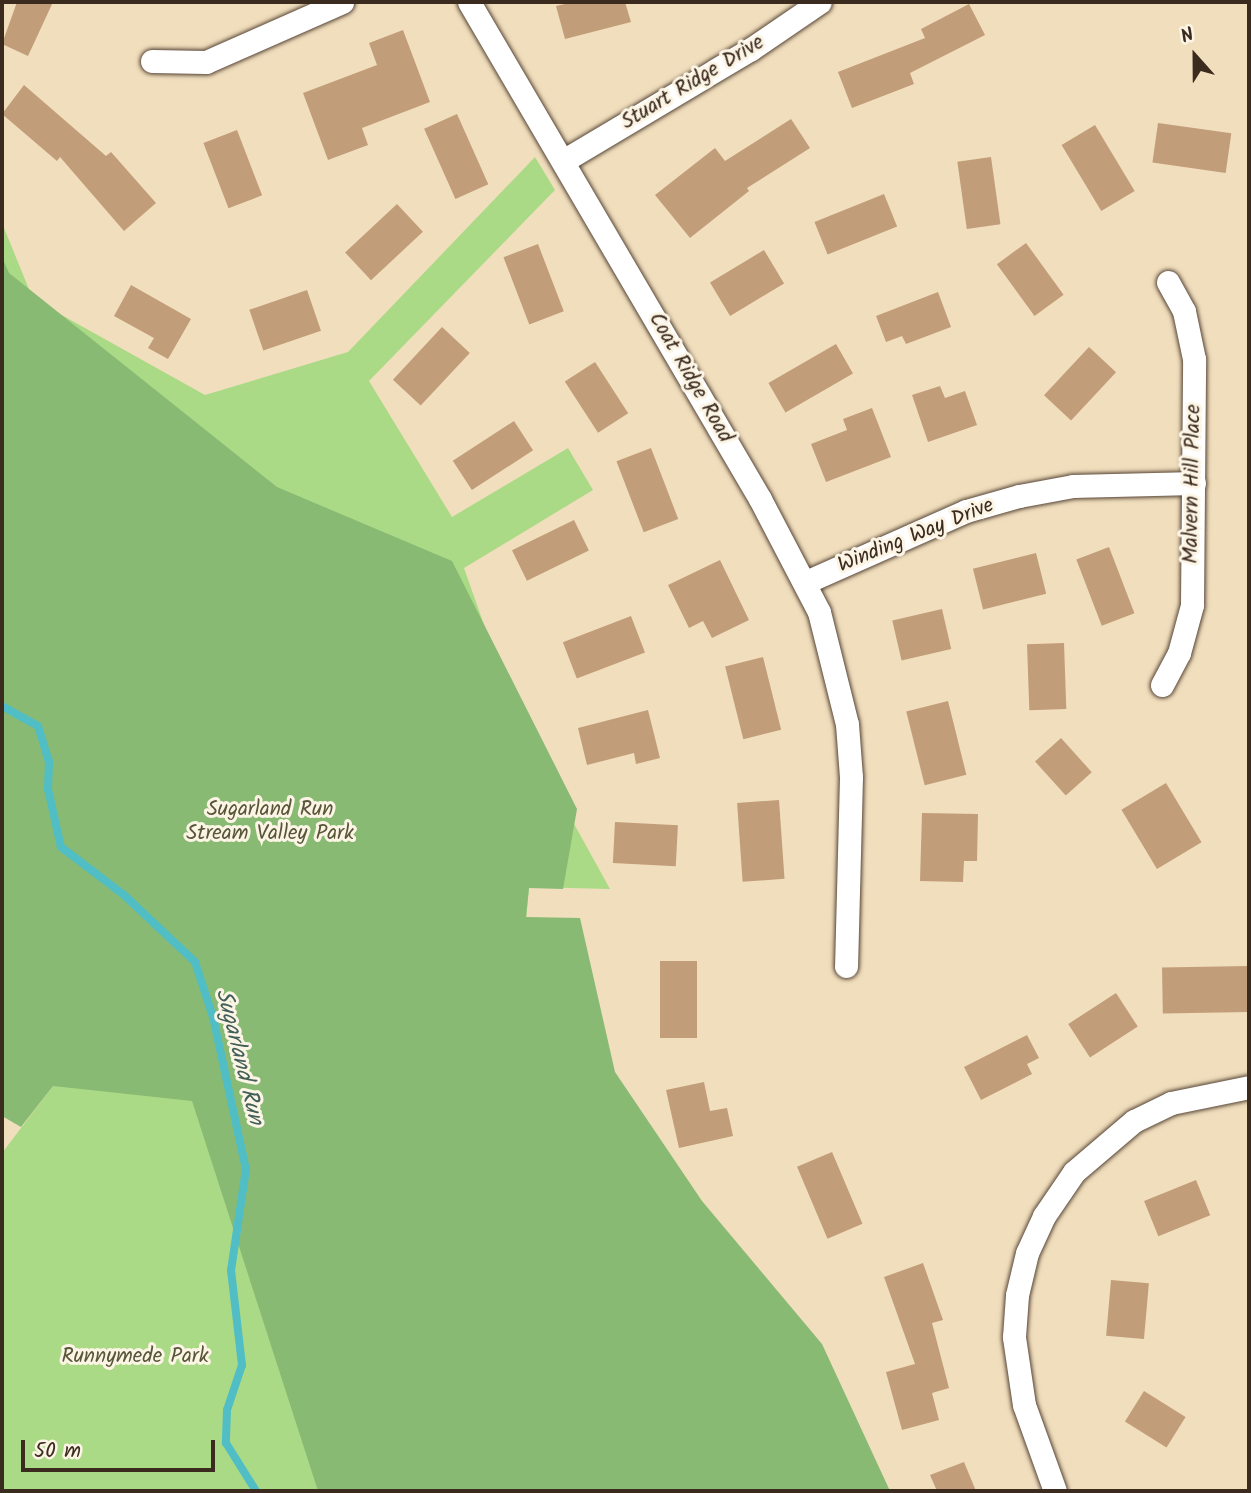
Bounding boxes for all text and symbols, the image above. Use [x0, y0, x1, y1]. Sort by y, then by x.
text: N [1176, 20, 1198, 53]
north arrow [1160, 21, 1230, 91]
street label: Stuart Ridge Drive [617, 30, 769, 136]
street label: Coat Ridge Road [643, 308, 737, 448]
street label: Malvern Hill Place [1179, 404, 1207, 564]
street label: Winding Way Drive [834, 493, 998, 579]
park label: Sugarland Run Stream Valley Park [186, 797, 354, 847]
water label: Sugarland Run [209, 986, 269, 1128]
park label: Runnymede Park [61, 1344, 209, 1370]
scale bar [24, 1426, 219, 1470]
text: 50 m [34, 1435, 81, 1468]

